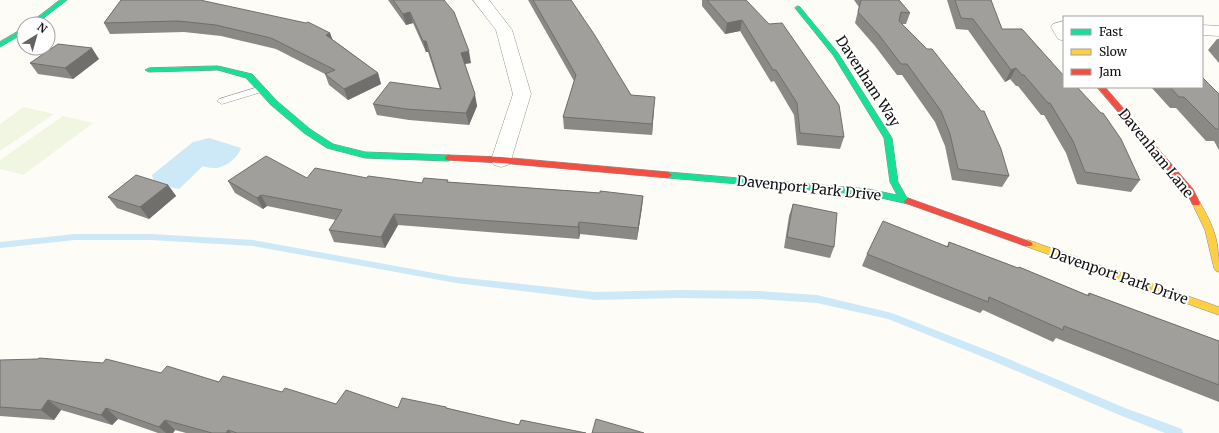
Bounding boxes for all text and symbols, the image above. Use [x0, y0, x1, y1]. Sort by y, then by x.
north arrow [16, 16, 56, 56]
legend [1063, 16, 1203, 88]
text: N [34, 20, 50, 36]
text: Fast [1099, 24, 1123, 39]
street label: Davenham Way [832, 32, 905, 131]
text: Slow [1099, 44, 1128, 59]
text: Jam [1098, 64, 1122, 79]
street label: Davenham Lane [1115, 105, 1197, 201]
street label: Davenport Park Drive [736, 171, 882, 205]
street label: Davenport Park Drive [1048, 244, 1190, 308]

